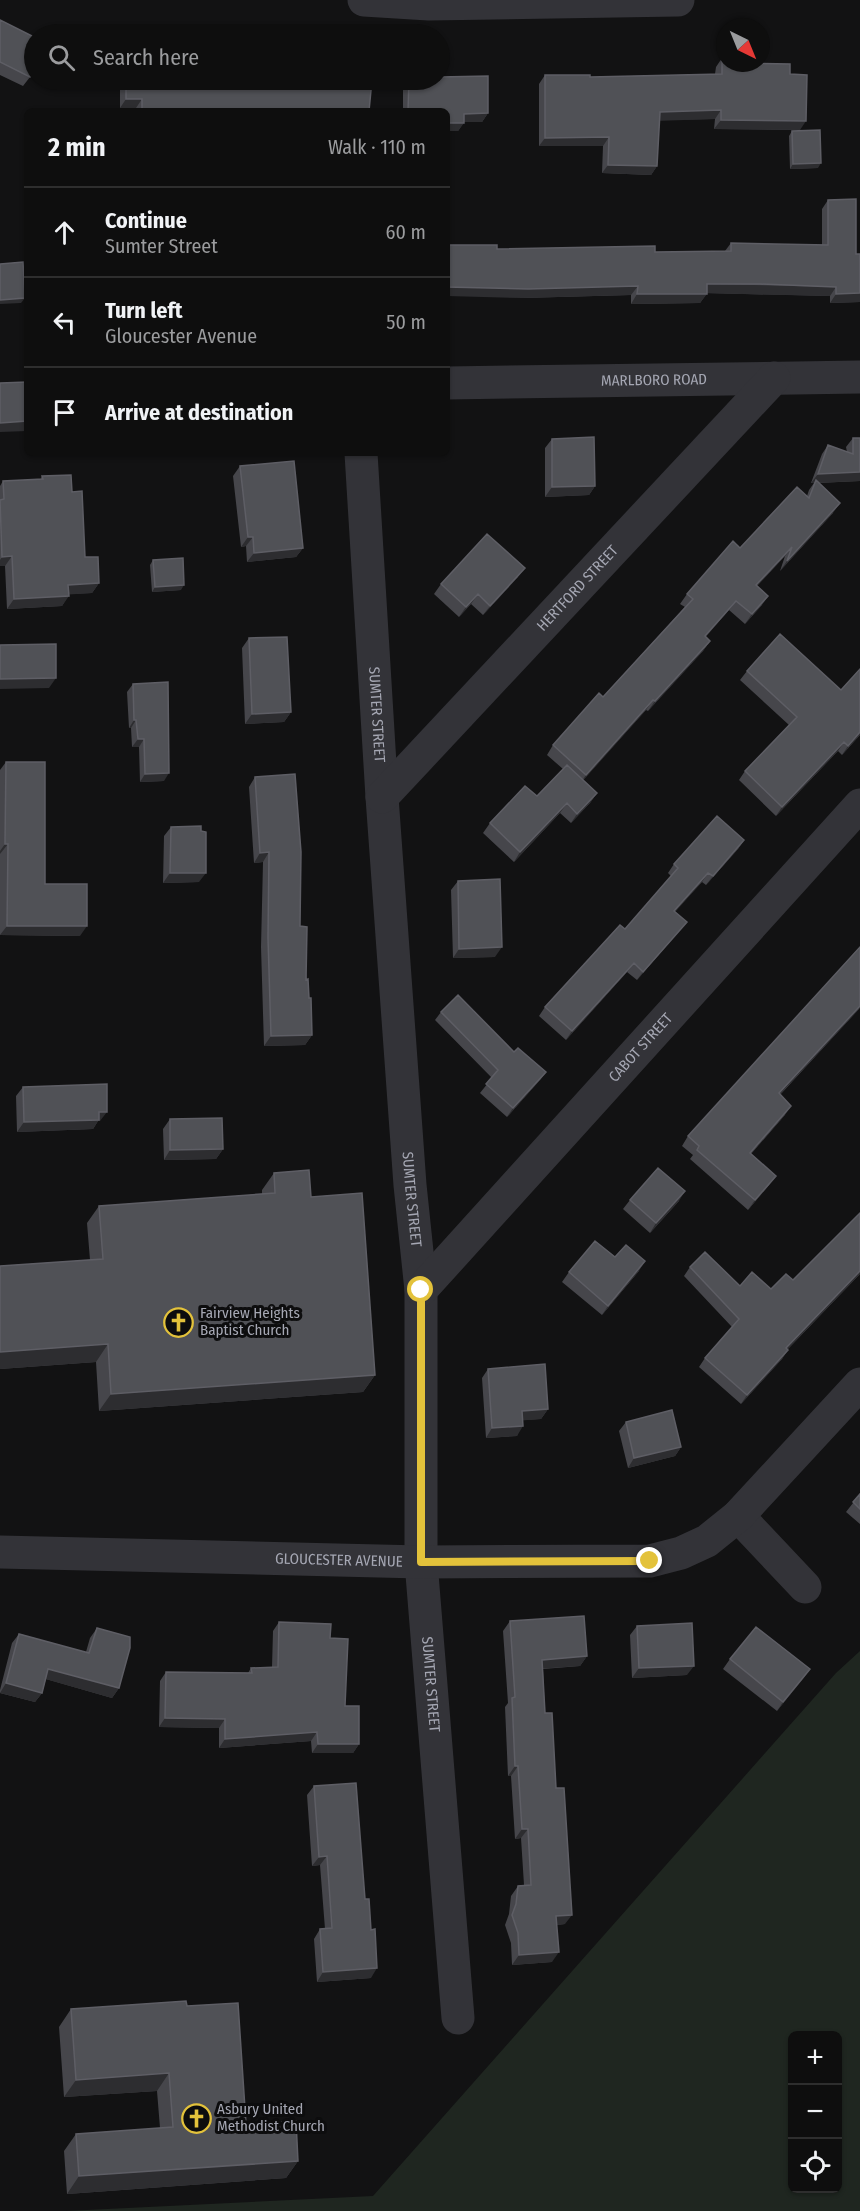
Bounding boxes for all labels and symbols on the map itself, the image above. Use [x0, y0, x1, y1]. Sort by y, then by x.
north arrow [716, 18, 770, 72]
street label: MARLBORO ROAD [601, 370, 707, 390]
street label: HERTFORD STREET [533, 542, 622, 635]
street label: SUMTER STREET [365, 666, 389, 763]
street label: CABOT STREET [605, 1009, 676, 1086]
street label: SUMTER STREET [399, 1151, 425, 1248]
route start [407, 1276, 433, 1302]
place label: Fairview Heights Baptist Church [200, 1304, 300, 1339]
church icon: Fairview Heights Baptist Church [163, 1306, 195, 1338]
route end [636, 1547, 662, 1573]
street label: GLOUCESTER AVENUE [275, 1550, 403, 1571]
street label: SUMTER STREET [418, 1636, 444, 1733]
place label: Asbury United Methodist Church [217, 2100, 325, 2135]
church icon: Asbury United Methodist Church [180, 2102, 212, 2134]

